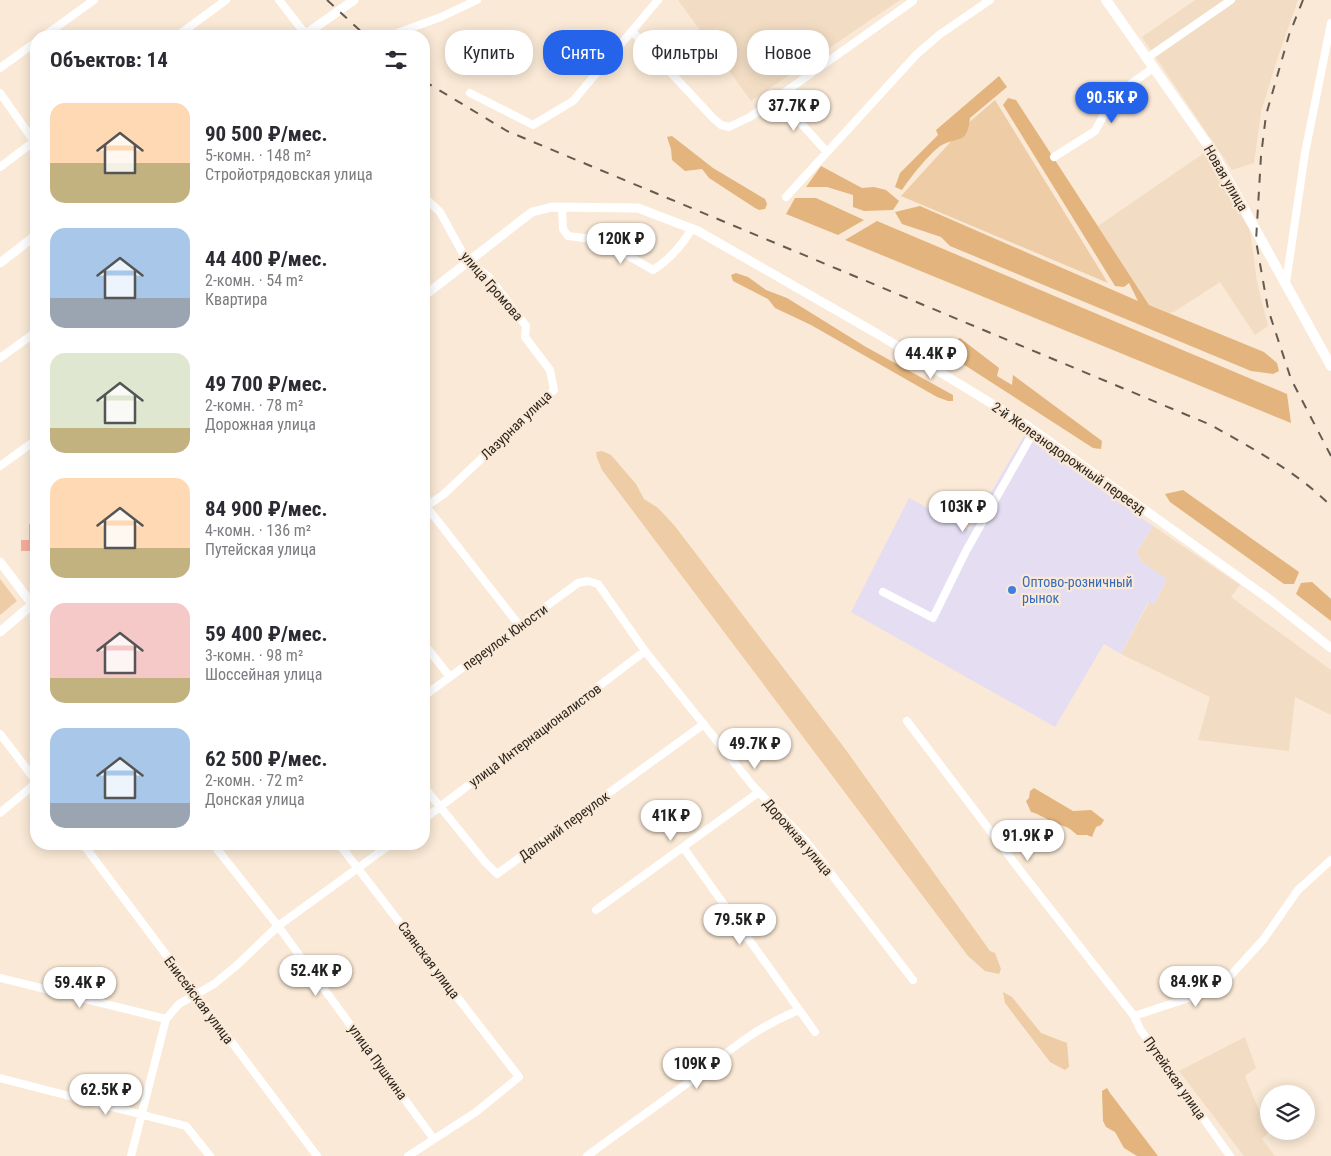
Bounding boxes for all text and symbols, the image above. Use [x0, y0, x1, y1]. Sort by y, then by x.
chip: Купить [445, 30, 533, 75]
chip: Снять [543, 30, 623, 75]
chip: Фильтры [633, 30, 737, 75]
chip: Новое [747, 30, 829, 75]
icon: filters [382, 46, 410, 74]
text: Объектов: 14 [50, 48, 168, 72]
pin: 90.5K ₽ [1066, 82, 1158, 124]
text: 90.5K ₽ [1086, 88, 1138, 107]
pin: 37.7K ₽ [748, 90, 840, 132]
text: 37.7K ₽ [768, 96, 820, 115]
text: 90 500 ₽/мес. [205, 122, 328, 146]
icon: home [90, 123, 150, 183]
street label: Новая улица [1201, 142, 1251, 214]
text: 5-комн. · 148 m² [205, 146, 311, 165]
text: Стройотрядовская улица [205, 165, 373, 184]
pin: 120K ₽ [580, 222, 662, 265]
text: 120K ₽ [598, 229, 644, 248]
text: 44 400 ₽/мес. [205, 247, 328, 271]
icon: home [90, 248, 150, 308]
street label: улица Громова [458, 248, 526, 324]
text: 2-комн. · 54 m² [205, 271, 303, 290]
text: Квартира [205, 290, 267, 309]
pin: 44.4K ₽ [885, 338, 977, 380]
text: 44.4K ₽ [905, 344, 957, 363]
text: 49 700 ₽/мес. [205, 372, 328, 396]
icon: home [90, 373, 150, 433]
street label: Лазурная улица [477, 387, 555, 463]
text: 2-комн. · 78 m² [205, 396, 303, 415]
street label: 2-й Железнодорожный переезд [989, 399, 1149, 518]
text: Дорожная улица [205, 415, 316, 434]
pin: 103K ₽ [922, 490, 1004, 533]
text: 84 900 ₽/мес. [205, 497, 328, 521]
text: 103K ₽ [940, 497, 986, 516]
icon: home [90, 498, 150, 558]
text: 4-комн. · 136 m² [205, 521, 311, 540]
text: Путейская улица [205, 540, 316, 559]
place label: Оптово-розничный рынок [1022, 574, 1133, 606]
marker: Оптово-розничный рынок [1006, 584, 1018, 596]
street label: переулок Юности [459, 601, 551, 673]
text: 59 400 ₽/мес. [205, 622, 328, 646]
icon: home [90, 623, 150, 683]
text: 3-комн. · 98 m² [205, 646, 303, 665]
text: Шоссейная улица [205, 665, 322, 684]
street label: улица Интернационалистов [466, 680, 604, 790]
pin: 49.7K ₽ [709, 728, 801, 770]
text: 49.7K ₽ [729, 734, 781, 753]
text: 62 500 ₽/мес. [205, 747, 328, 771]
icon: home [90, 748, 150, 808]
text: 2-комн. · 72 m² [205, 771, 303, 790]
street label: Дальний переулок [516, 788, 613, 864]
text: Донская улица [205, 790, 305, 809]
street label: Дорожная улица [760, 795, 836, 879]
pin: 41K ₽ [636, 800, 706, 842]
text: 41K ₽ [652, 806, 690, 825]
pin: 91.9K ₽ [982, 820, 1074, 862]
text: 91.9K ₽ [1002, 826, 1054, 845]
pin: 79.5K ₽ [694, 904, 786, 946]
text: 79.5K ₽ [714, 910, 766, 929]
street label: Саянская улица [395, 918, 463, 1002]
street label: Енисейская улица [161, 953, 237, 1047]
pin: 52.4K ₽ [270, 954, 362, 997]
text: 52.4K ₽ [290, 961, 342, 980]
pin: 59.4K ₽ [34, 966, 126, 1009]
pin: 84.9K ₽ [1150, 966, 1242, 1008]
text: 84.9K ₽ [1170, 972, 1222, 991]
text: 59.4K ₽ [54, 973, 106, 992]
street label: улица Пушкина [345, 1021, 411, 1103]
street label: Путейская улица [1141, 1034, 1209, 1122]
pin: 109K ₽ [656, 1048, 738, 1090]
text: 109K ₽ [674, 1054, 720, 1073]
pin: 62.5K ₽ [60, 1074, 152, 1116]
text: 62.5K ₽ [80, 1080, 132, 1099]
map controls [1260, 1085, 1315, 1140]
button: layers [1260, 1085, 1315, 1140]

